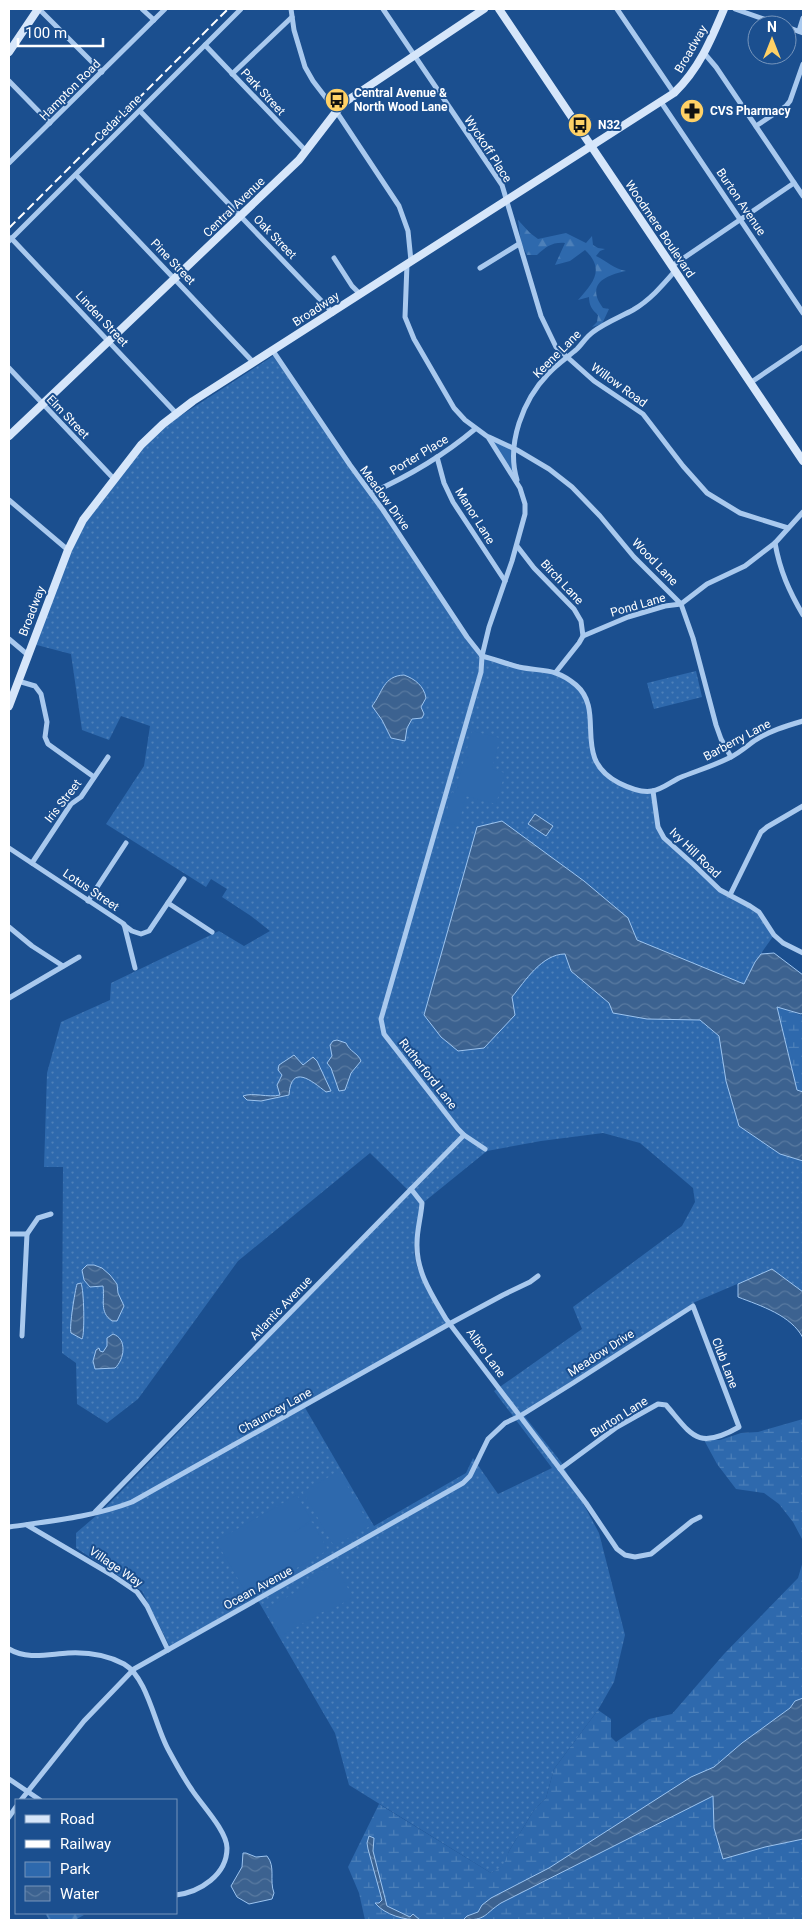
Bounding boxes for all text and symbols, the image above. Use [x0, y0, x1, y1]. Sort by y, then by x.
scale bar [18, 15, 102, 47]
north arrow [747, 15, 797, 65]
text: N [767, 19, 777, 35]
street label: Broadway [672, 22, 710, 75]
text: 100 m [25, 24, 67, 42]
street label: Hampton Road [37, 57, 103, 123]
street label: Park Street [238, 66, 288, 118]
place label: Central Avenue & North Wood Lane [354, 86, 448, 114]
bus stop icon: Central Avenue & North Wood Lane [324, 87, 350, 113]
street label: Cedar Lane [92, 92, 144, 144]
pharmacy icon: CVS Pharmacy [679, 98, 705, 124]
place label: CVS Pharmacy [710, 104, 791, 118]
bus stop icon: N32 [567, 112, 593, 138]
street label: Wyckoff Place [461, 113, 515, 185]
place label: N32 [598, 118, 620, 132]
street label: Burton Avenue [713, 166, 769, 238]
street label: Central Avenue [200, 174, 268, 240]
street label: Woodmere Boulevard [622, 178, 698, 280]
street label: Oak Street [251, 212, 299, 262]
street label: Pine Street [148, 236, 198, 288]
street label: Linden Street [73, 288, 131, 350]
street label: Broadway [290, 289, 342, 329]
street label: Keene Lane [530, 327, 584, 381]
street label: Willow Road [588, 360, 650, 410]
street label: Elm Street [44, 392, 92, 442]
street label: Porter Place [387, 432, 451, 478]
street label: Meadow Drive [357, 463, 413, 533]
street label: Manor Lane [452, 485, 498, 547]
street label: Wood Lane [629, 536, 681, 588]
street label: Birch Lane [538, 557, 586, 607]
street label: Broadway [16, 584, 48, 638]
street label: Pond Lane [609, 590, 667, 620]
street label: Barberry Lane [701, 716, 773, 764]
street label: Iris Street [42, 777, 84, 825]
street label: Ivy Hill Road [667, 825, 723, 881]
street label: Lotus Street [60, 866, 122, 914]
street label: Rutherford Lane [396, 1036, 460, 1112]
street label: Atlantic Avenue [247, 1273, 315, 1343]
street label: Albro Lane [464, 1326, 508, 1380]
street label: Meadow Drive [565, 1326, 637, 1380]
street label: Club Lane [709, 1336, 741, 1390]
street label: Chauncey Lane [236, 1385, 314, 1437]
street label: Burton Lane [588, 1394, 650, 1440]
street label: Village Way [87, 1544, 146, 1590]
street label: Ocean Avenue [221, 1563, 295, 1613]
legend [15, 1799, 178, 1914]
text: Road [60, 1810, 94, 1828]
text: Railway [60, 1835, 111, 1853]
text: Park [60, 1860, 91, 1878]
text: Water [60, 1885, 99, 1903]

